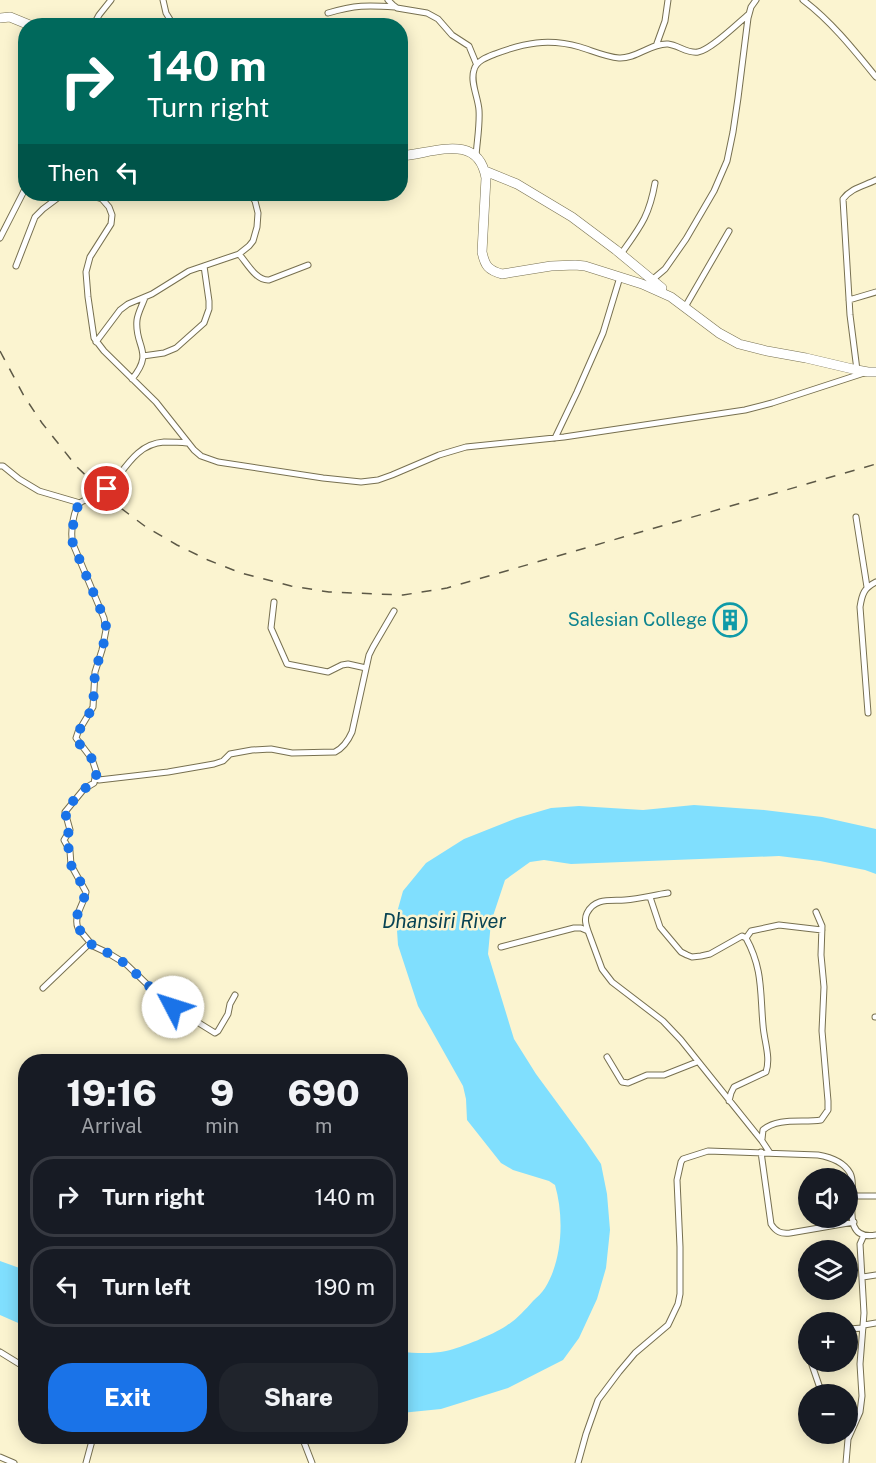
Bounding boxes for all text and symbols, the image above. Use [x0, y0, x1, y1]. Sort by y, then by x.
text: 140 m [147, 41, 267, 90]
icon: right [48, 42, 126, 120]
text: Turn right [147, 91, 270, 123]
icon: left [111, 156, 144, 189]
text: Then [48, 160, 99, 186]
pin [81, 463, 132, 514]
icon: arrive [90, 472, 123, 505]
building icon: Salesian College [712, 602, 748, 638]
place label: Salesian College [568, 609, 707, 630]
water label: Dhansiri River [382, 909, 506, 933]
position arrow [141, 975, 205, 1039]
text: 19:16 [66, 1072, 157, 1114]
text: 9 [210, 1072, 234, 1114]
text: 690 [287, 1072, 360, 1114]
text: Arrival [81, 1114, 142, 1138]
text: min [205, 1114, 239, 1138]
text: m [315, 1114, 332, 1138]
map controls [798, 1168, 858, 1444]
button: sound [798, 1168, 858, 1228]
icon: right [51, 1180, 84, 1213]
text: Turn right [102, 1184, 205, 1210]
text: 140 m [314, 1184, 375, 1210]
button: layers [798, 1240, 858, 1300]
icon: left [51, 1270, 84, 1303]
text: Turn left [102, 1274, 191, 1300]
text: 190 m [315, 1274, 375, 1300]
button: + [798, 1312, 858, 1372]
button: Exit [48, 1363, 207, 1432]
button: Share [219, 1363, 378, 1432]
button: − [798, 1384, 858, 1444]

